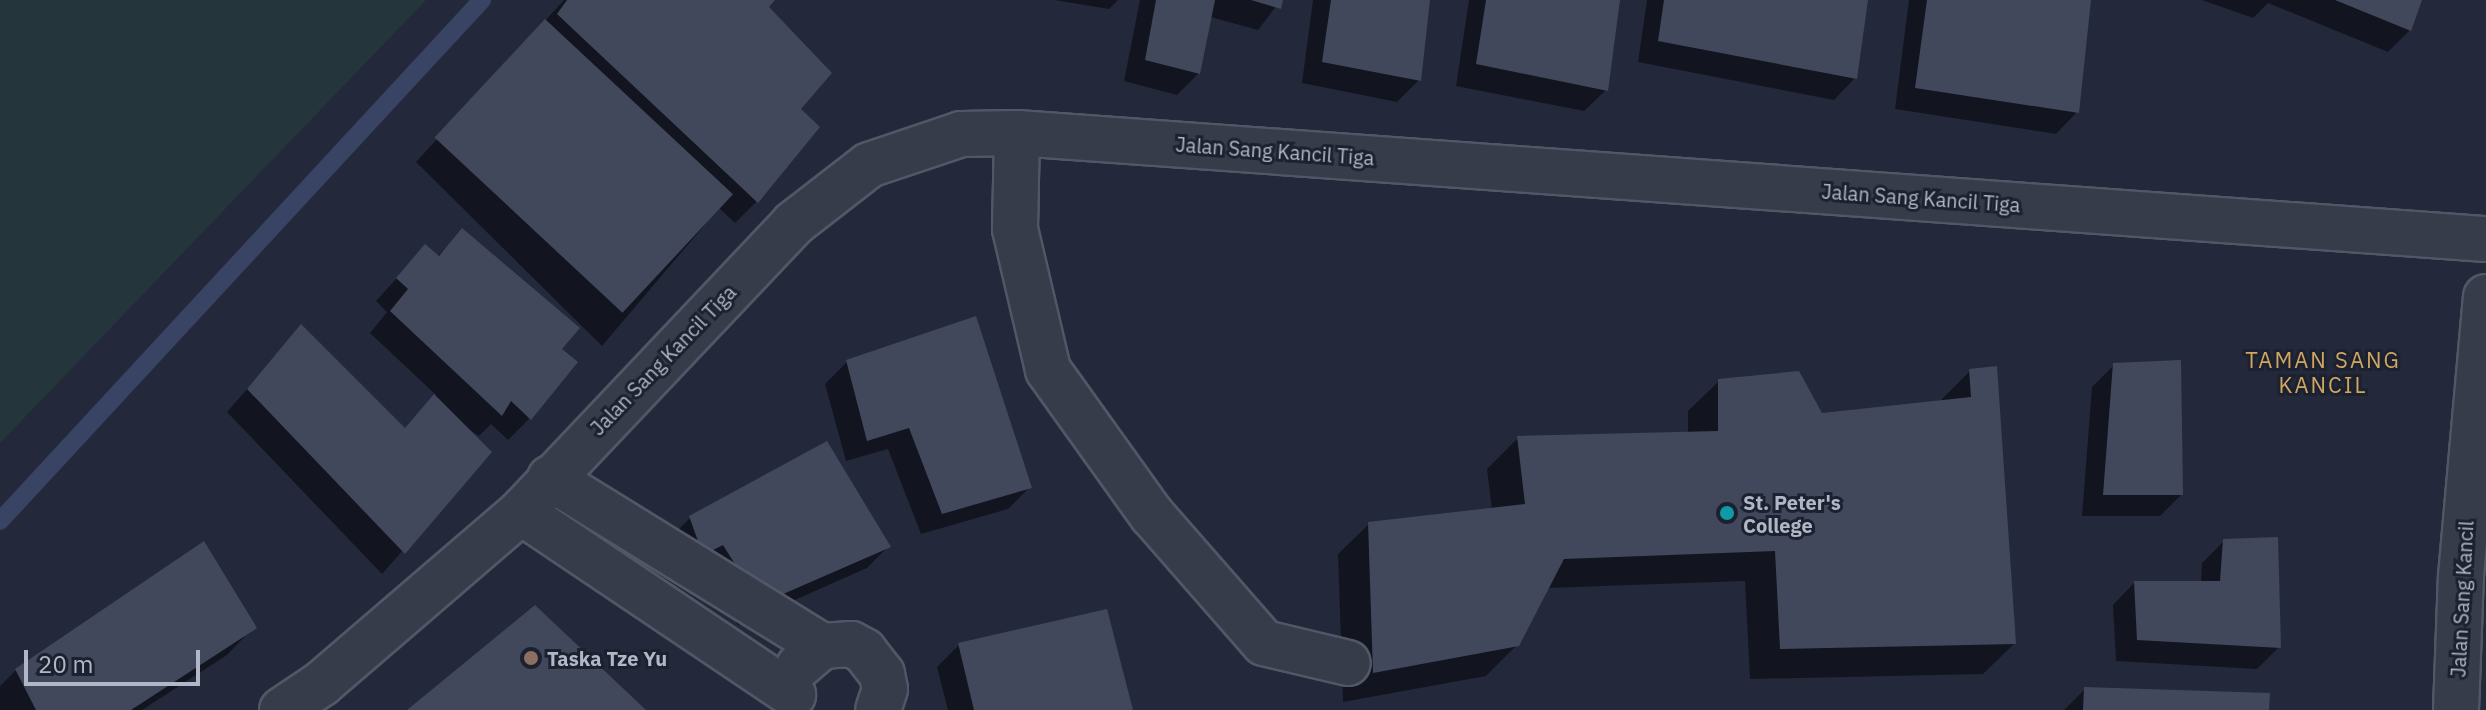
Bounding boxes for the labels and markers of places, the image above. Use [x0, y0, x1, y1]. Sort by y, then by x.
place label: St. Peter's College [1743, 490, 1841, 537]
marker: St. Peter's College [1718, 504, 1736, 522]
place label: Taska Tze Yu [547, 646, 667, 670]
marker: Taska Tze Yu [522, 649, 540, 667]

